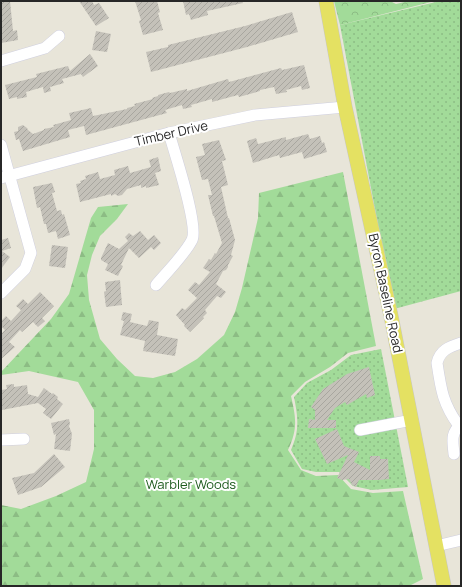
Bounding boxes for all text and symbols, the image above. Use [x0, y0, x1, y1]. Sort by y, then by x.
street label: Timber Drive [133, 116, 210, 150]
street label: Byron Baseline Road [365, 232, 407, 354]
park label: Warbler Woods [146, 475, 236, 493]

